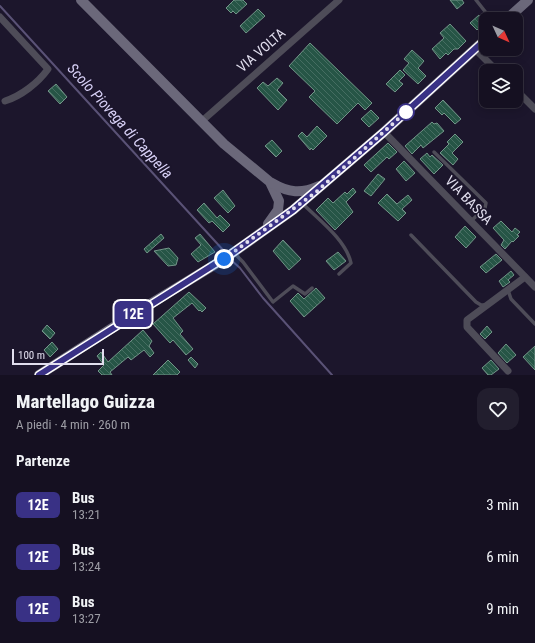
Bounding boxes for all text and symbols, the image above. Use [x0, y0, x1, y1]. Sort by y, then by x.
north arrow [479, 12, 523, 56]
map controls [479, 12, 523, 108]
street label: VIA VOLTA [234, 25, 288, 75]
water label: Scolo Piovega di Cappella [64, 60, 176, 182]
button: layers [479, 64, 523, 108]
unlabelled marker [397, 103, 415, 121]
street label: VIA BASSA [442, 172, 496, 228]
your location [214, 249, 234, 269]
line badge: 12E [110, 301, 156, 327]
text: 12E [122, 306, 144, 322]
scale bar [12, 347, 104, 366]
text: 100 m [18, 349, 45, 362]
button: heart [477, 388, 519, 430]
text: Martellago Guizza [16, 390, 155, 413]
text: A piedi · 4 min · 260 m [16, 417, 130, 432]
text: Partenze [16, 452, 70, 470]
text: Bus [72, 489, 95, 507]
text: 3 min [486, 496, 519, 514]
text: 12E [27, 497, 49, 513]
text: 13:21 [72, 507, 101, 522]
text: Bus [72, 541, 95, 559]
text: 6 min [486, 548, 519, 566]
text: 12E [27, 549, 49, 565]
text: 13:24 [72, 559, 101, 574]
text: Bus [72, 593, 95, 611]
text: 9 min [486, 600, 519, 618]
text: 12E [27, 601, 49, 617]
text: 13:27 [72, 611, 101, 626]

